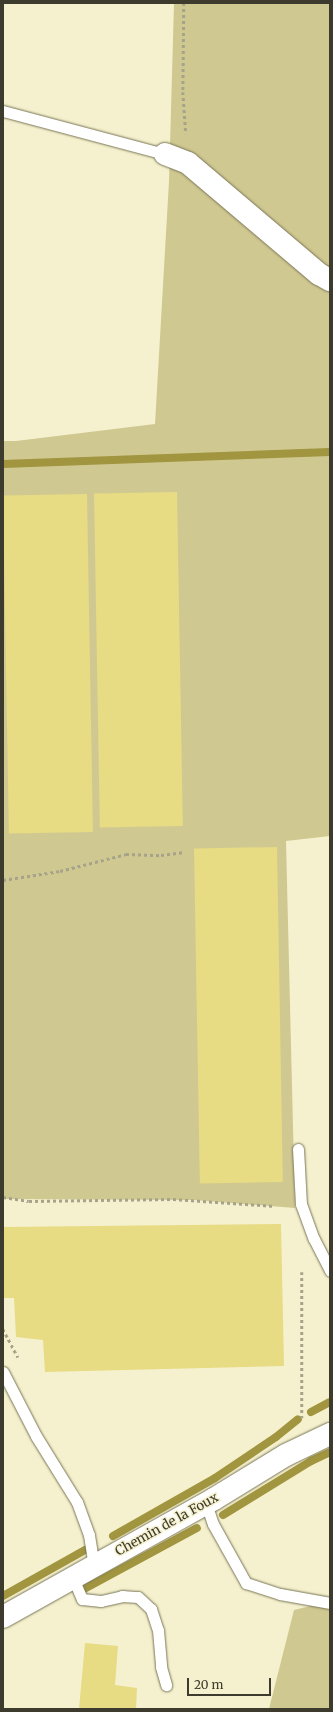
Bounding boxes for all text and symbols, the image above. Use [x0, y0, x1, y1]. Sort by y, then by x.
street label: Chemin de la Foux [113, 1490, 221, 1560]
scale bar [189, 1670, 273, 1696]
text: 20 m [194, 1677, 223, 1692]

